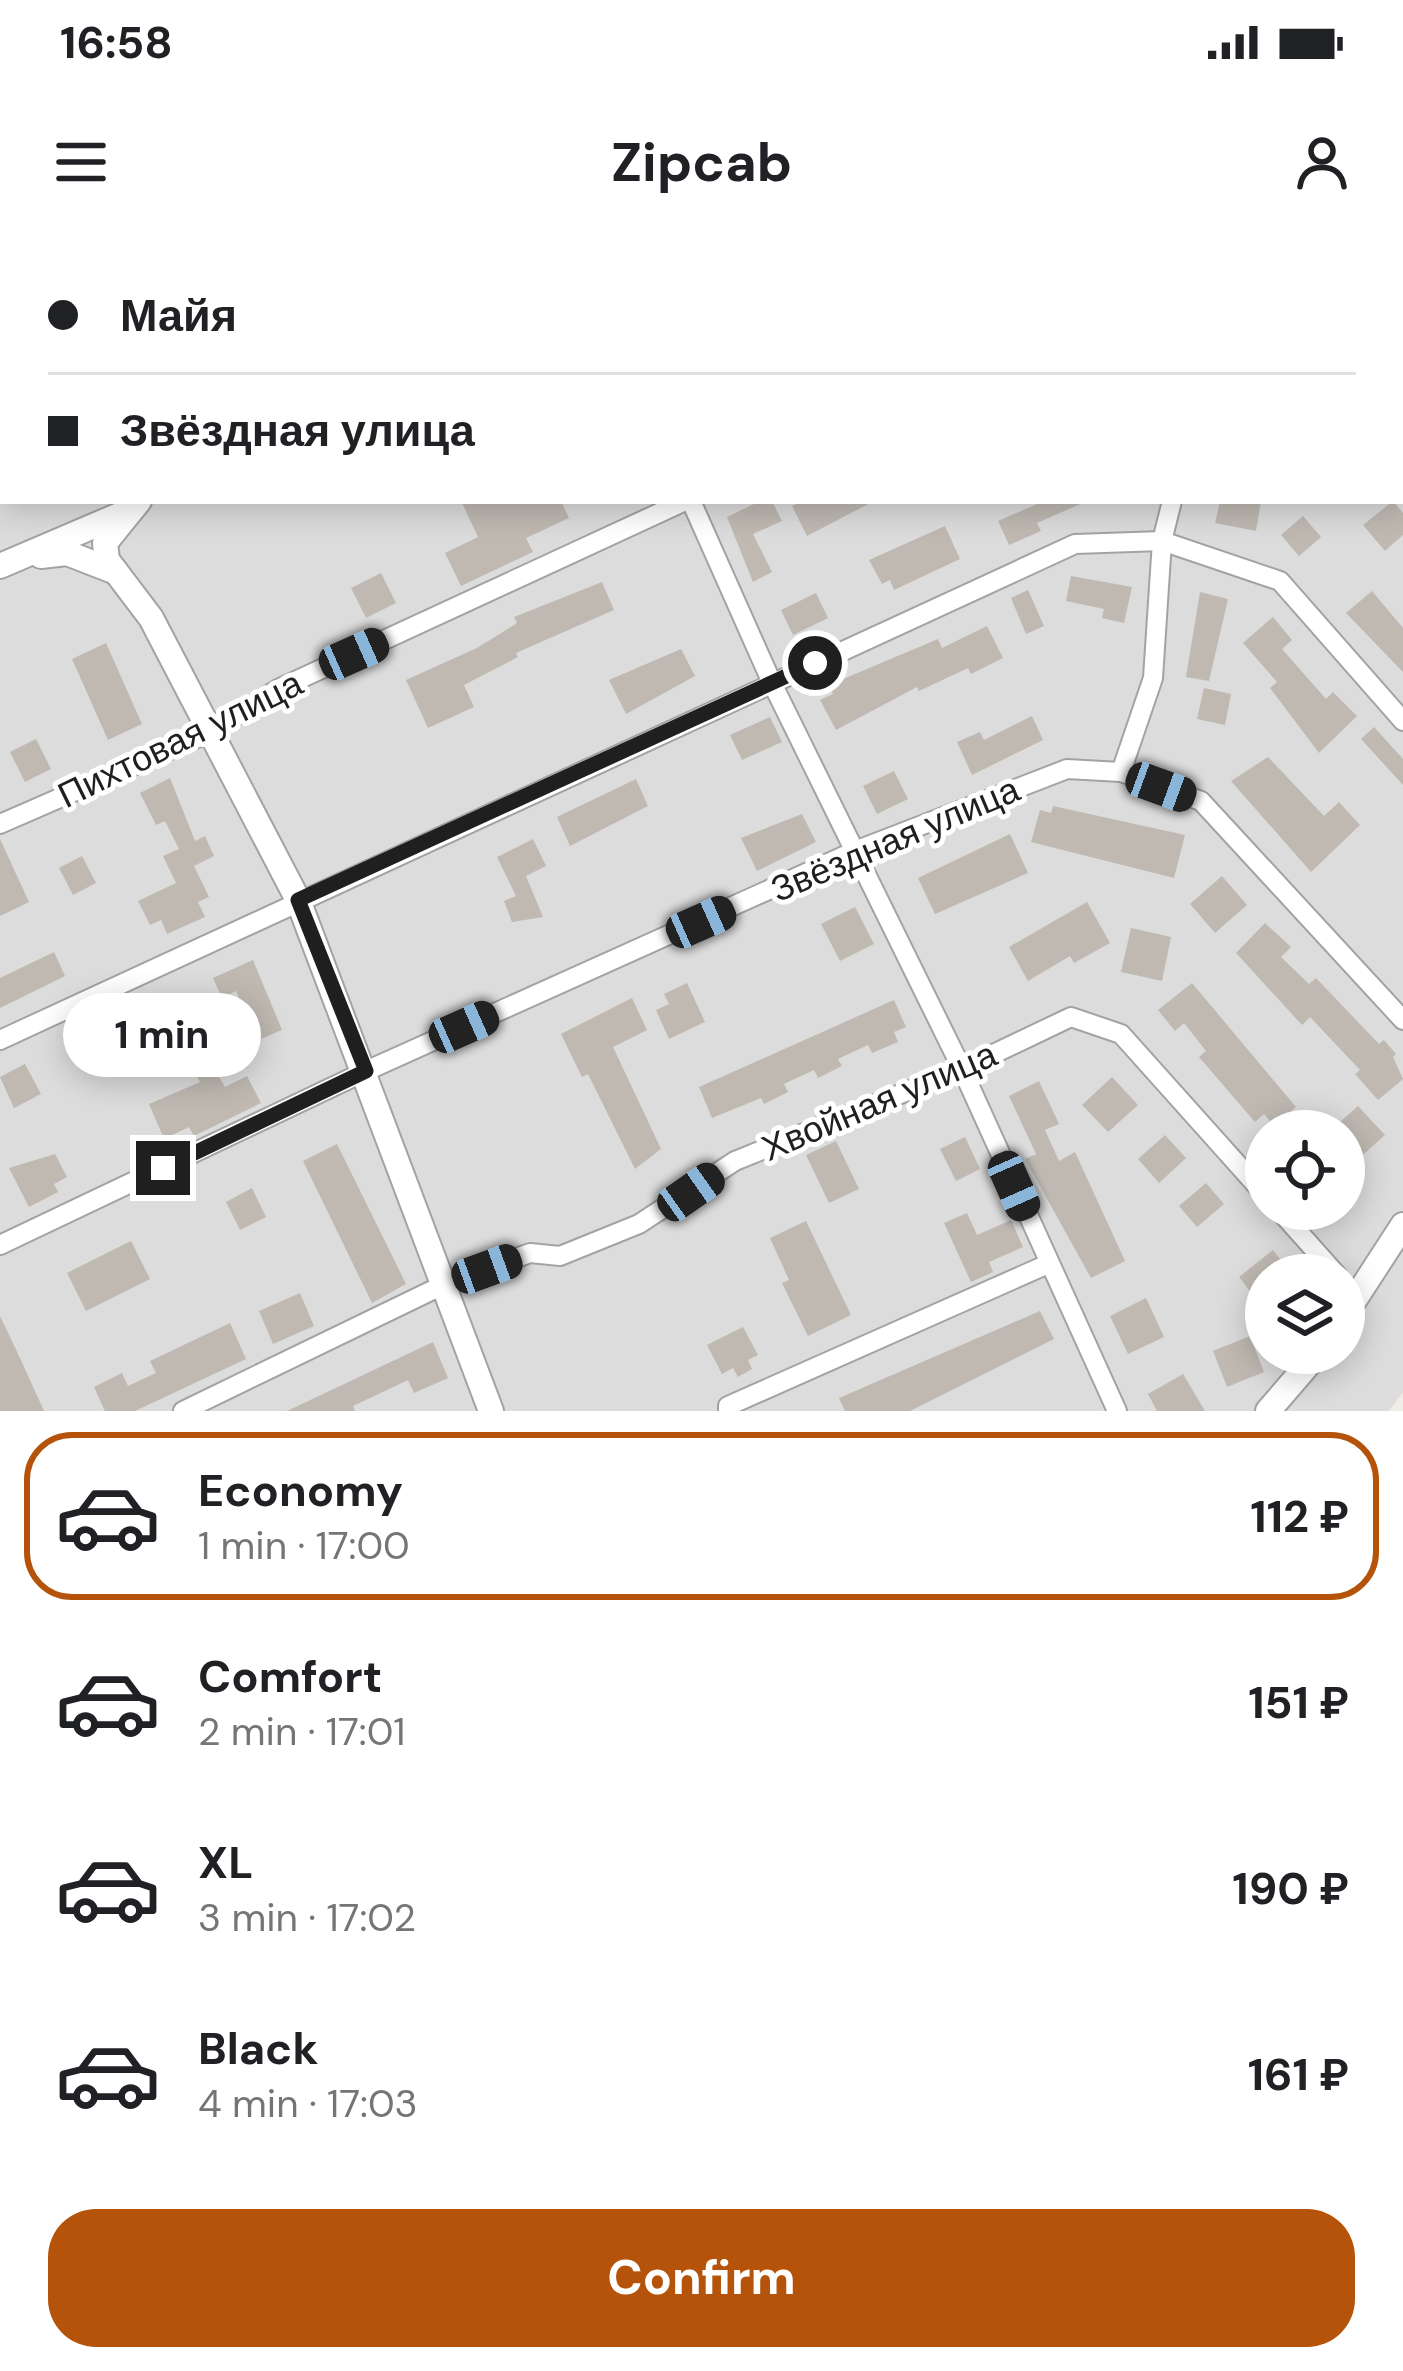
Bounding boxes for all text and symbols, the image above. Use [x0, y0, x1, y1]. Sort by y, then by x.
text: 16:58 [60, 13, 173, 72]
text: Zipcab [611, 127, 792, 198]
icon: menu [48, 129, 114, 195]
icon: person [1289, 129, 1355, 195]
text: Майя [120, 286, 237, 345]
text: Звёздная улица [120, 401, 475, 460]
car [314, 623, 394, 685]
route start [788, 636, 842, 690]
street label: Пихтовая улица [50, 659, 311, 819]
car [1121, 758, 1201, 816]
street label: Звёздная улица [764, 765, 1027, 913]
car [661, 891, 741, 953]
callout: 1 min [64, 994, 262, 1078]
car [424, 996, 504, 1058]
text: 1 min [115, 1009, 209, 1060]
street label: Хвойная улица [754, 1030, 1005, 1172]
map controls [1245, 1110, 1365, 1374]
button: locate [1245, 1110, 1365, 1230]
route end [136, 1141, 190, 1195]
car [983, 1146, 1045, 1226]
car [651, 1157, 731, 1227]
car [447, 1240, 527, 1298]
button: layers [1245, 1254, 1365, 1374]
text: Economy [198, 1461, 403, 1520]
icon: car [54, 1462, 162, 1570]
text: 112 ₽ [1250, 1487, 1349, 1546]
text: 1 min · 17:00 [198, 1520, 410, 1571]
text: Comfort [198, 1647, 382, 1706]
icon: car [54, 1648, 162, 1756]
text: 151 ₽ [1248, 1673, 1349, 1732]
text: 2 min · 17:01 [198, 1706, 406, 1757]
text: XL [198, 1833, 253, 1892]
icon: car [54, 1834, 162, 1942]
text: 190 ₽ [1232, 1859, 1349, 1918]
text: 3 min · 17:02 [198, 1892, 416, 1943]
text: Black [198, 2019, 318, 2078]
icon: car [54, 2020, 162, 2128]
text: 161 ₽ [1248, 2045, 1349, 2104]
text: 4 min · 17:03 [198, 2078, 418, 2129]
button: Confirm [48, 2209, 1355, 2347]

